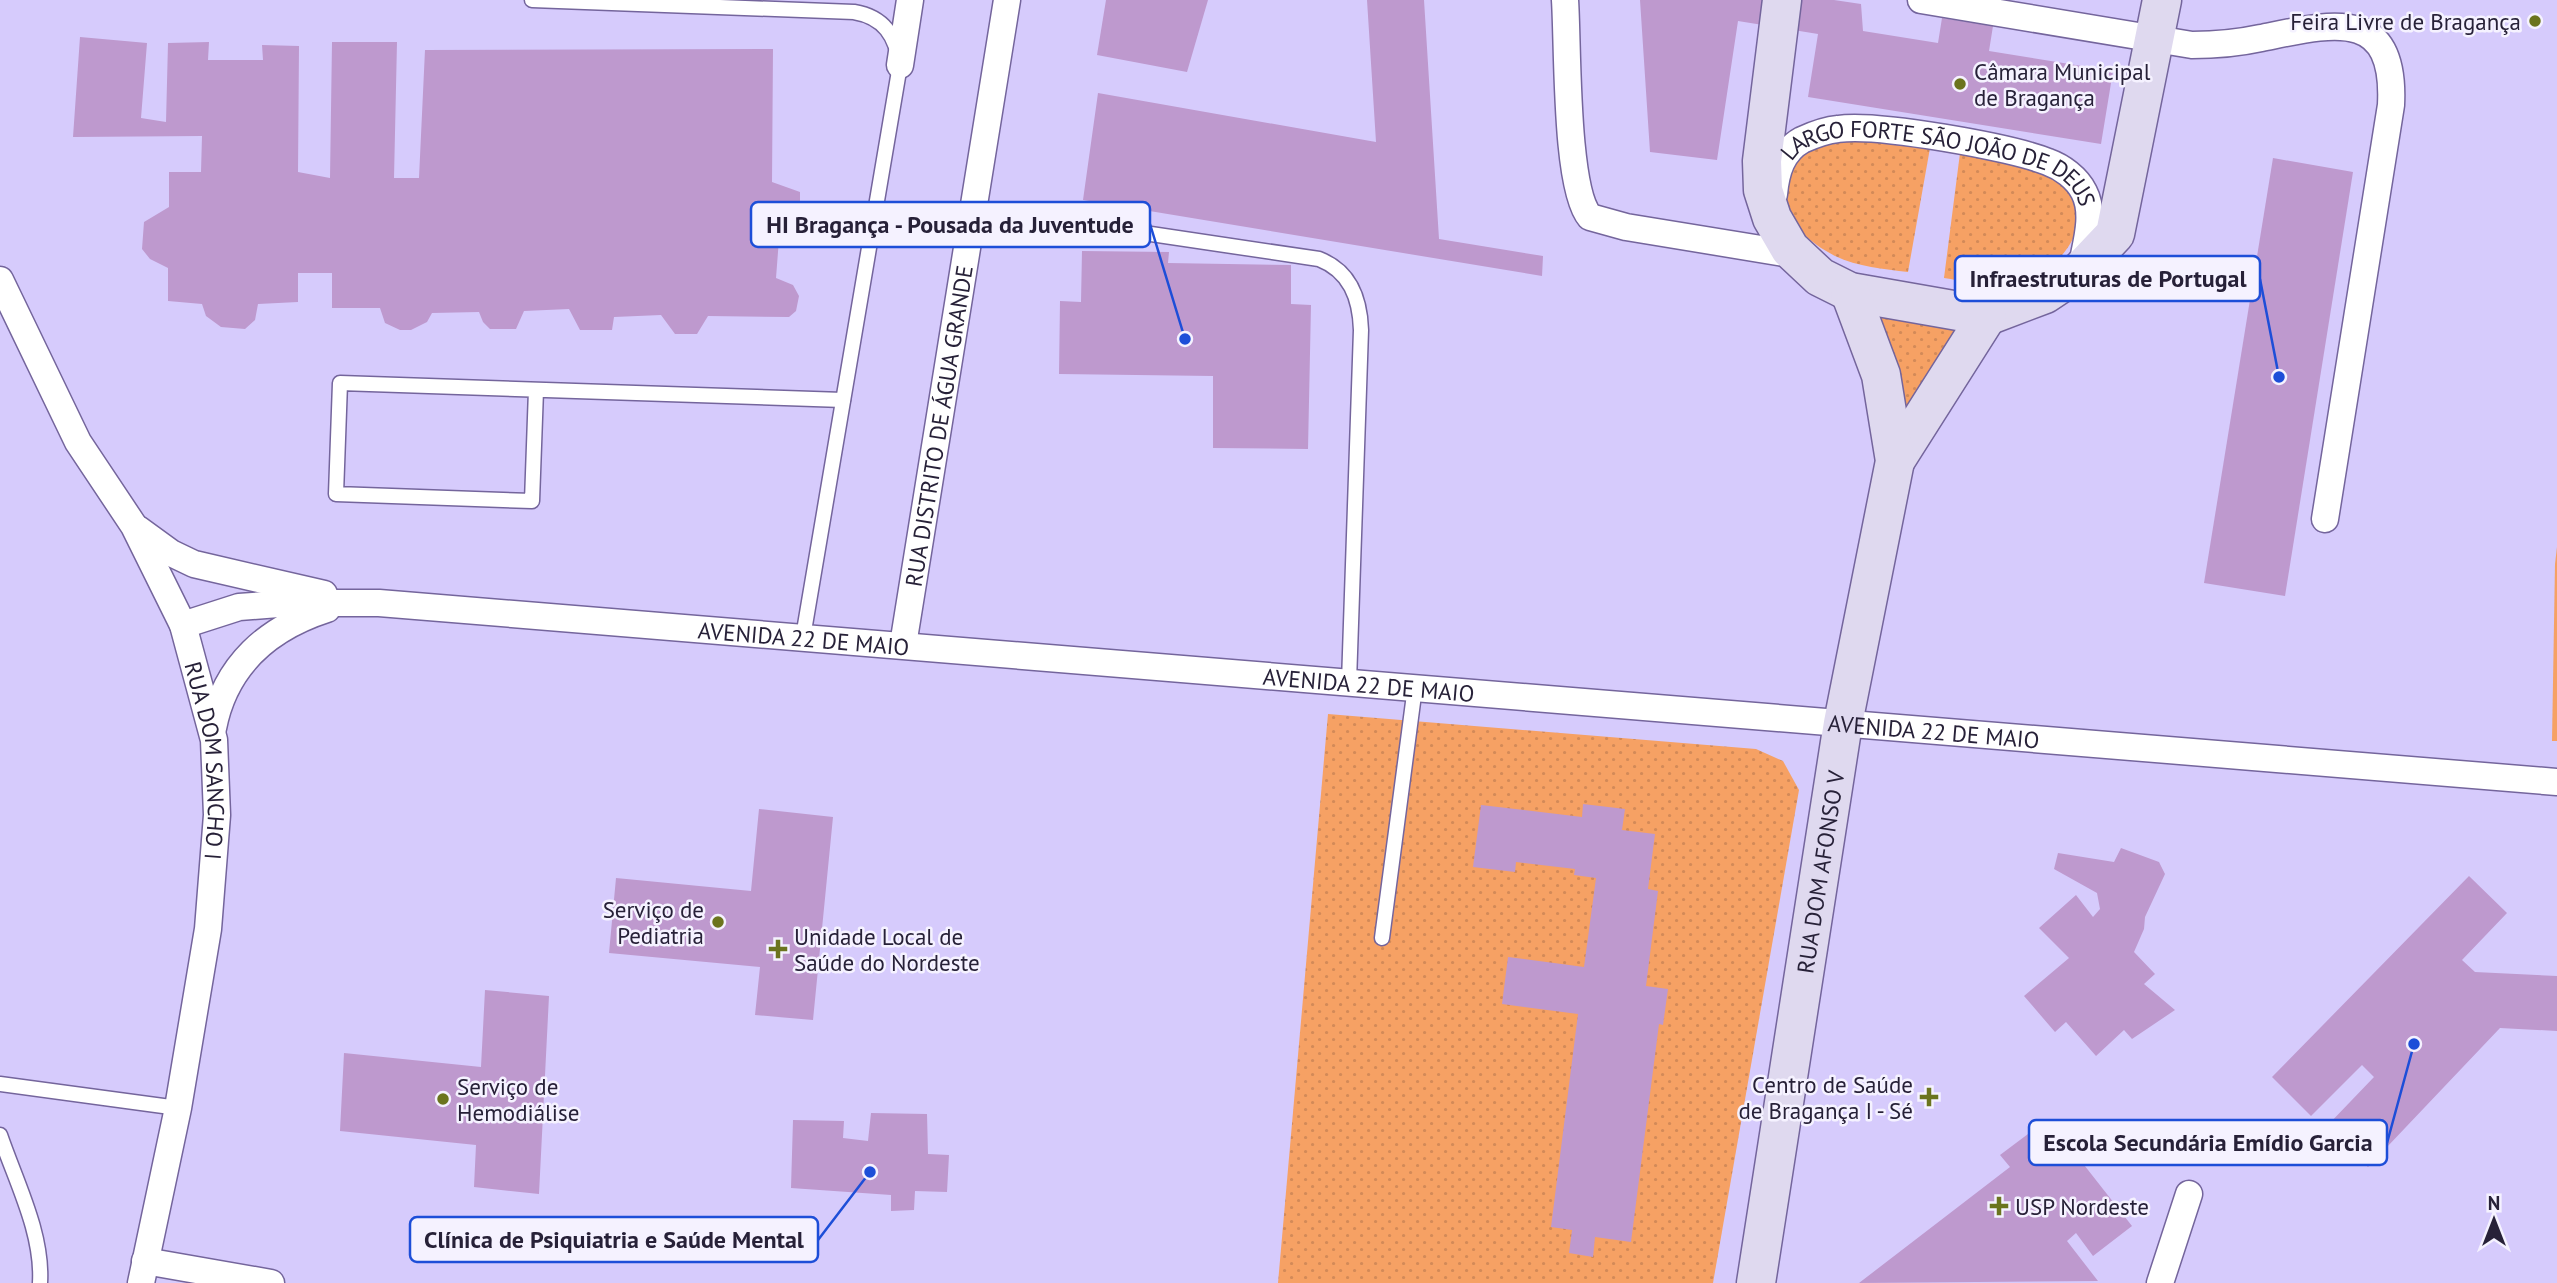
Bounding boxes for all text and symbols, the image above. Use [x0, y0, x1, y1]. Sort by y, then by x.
place label: Feira Livre de Bragança [2290, 7, 2521, 36]
marker: Feira Livre de Bragança [2527, 13, 2543, 29]
place label: Câmara Municipal de Bragança [1974, 57, 2151, 112]
marker: Câmara Municipal de Bragança [1952, 76, 1968, 92]
street label: LARGO FORTE SÃO JOÃO DE DEUS [1773, 113, 2103, 209]
callout: HI Bragança - Pousada da Juventude [751, 202, 1150, 247]
text: HI Bragança - Pousada da Juventude [766, 209, 1134, 240]
callout: Infraestruturas de Portugal [1955, 256, 2260, 301]
street label: RUA DISTRITO DE ÁGUA GRANDE [898, 263, 979, 589]
text: Infraestruturas de Portugal [1969, 263, 2247, 294]
street label: AVENIDA 22 DE MAIO [697, 615, 910, 661]
street label: RUA DOM SANCHO I [179, 658, 232, 861]
street label: AVENIDA 22 DE MAIO [1262, 661, 1476, 707]
street label: AVENIDA 22 DE MAIO [1827, 708, 2041, 754]
street label: RUA DOM AFONSO V [1790, 768, 1850, 975]
place label: Serviço de Pediatria [603, 895, 704, 950]
marker: Serviço de Pediatria [710, 914, 726, 930]
place label: Unidade Local de Saúde do Nordeste [794, 922, 980, 977]
marker: Unidade Local de Saúde do Nordeste [768, 939, 788, 959]
place label: Centro de Saúde de Bragança I - Sé [1738, 1070, 1913, 1125]
place label: Serviço de Hemodiálise [457, 1072, 579, 1127]
marker: Centro de Saúde de Bragança I - Sé [1919, 1087, 1939, 1107]
marker: Serviço de Hemodiálise [435, 1091, 451, 1107]
callout: Escola Secundária Emídio Garcia [2029, 1120, 2387, 1165]
text: Escola Secundária Emídio Garcia [2043, 1127, 2373, 1158]
north arrow [2459, 1185, 2529, 1255]
text: N [2488, 1191, 2500, 1215]
place label: USP Nordeste [2015, 1192, 2149, 1221]
marker: USP Nordeste [1989, 1196, 2009, 1216]
callout: Clínica de Psiquiatria e Saúde Mental [410, 1217, 818, 1262]
text: Clínica de Psiquiatria e Saúde Mental [424, 1224, 805, 1255]

